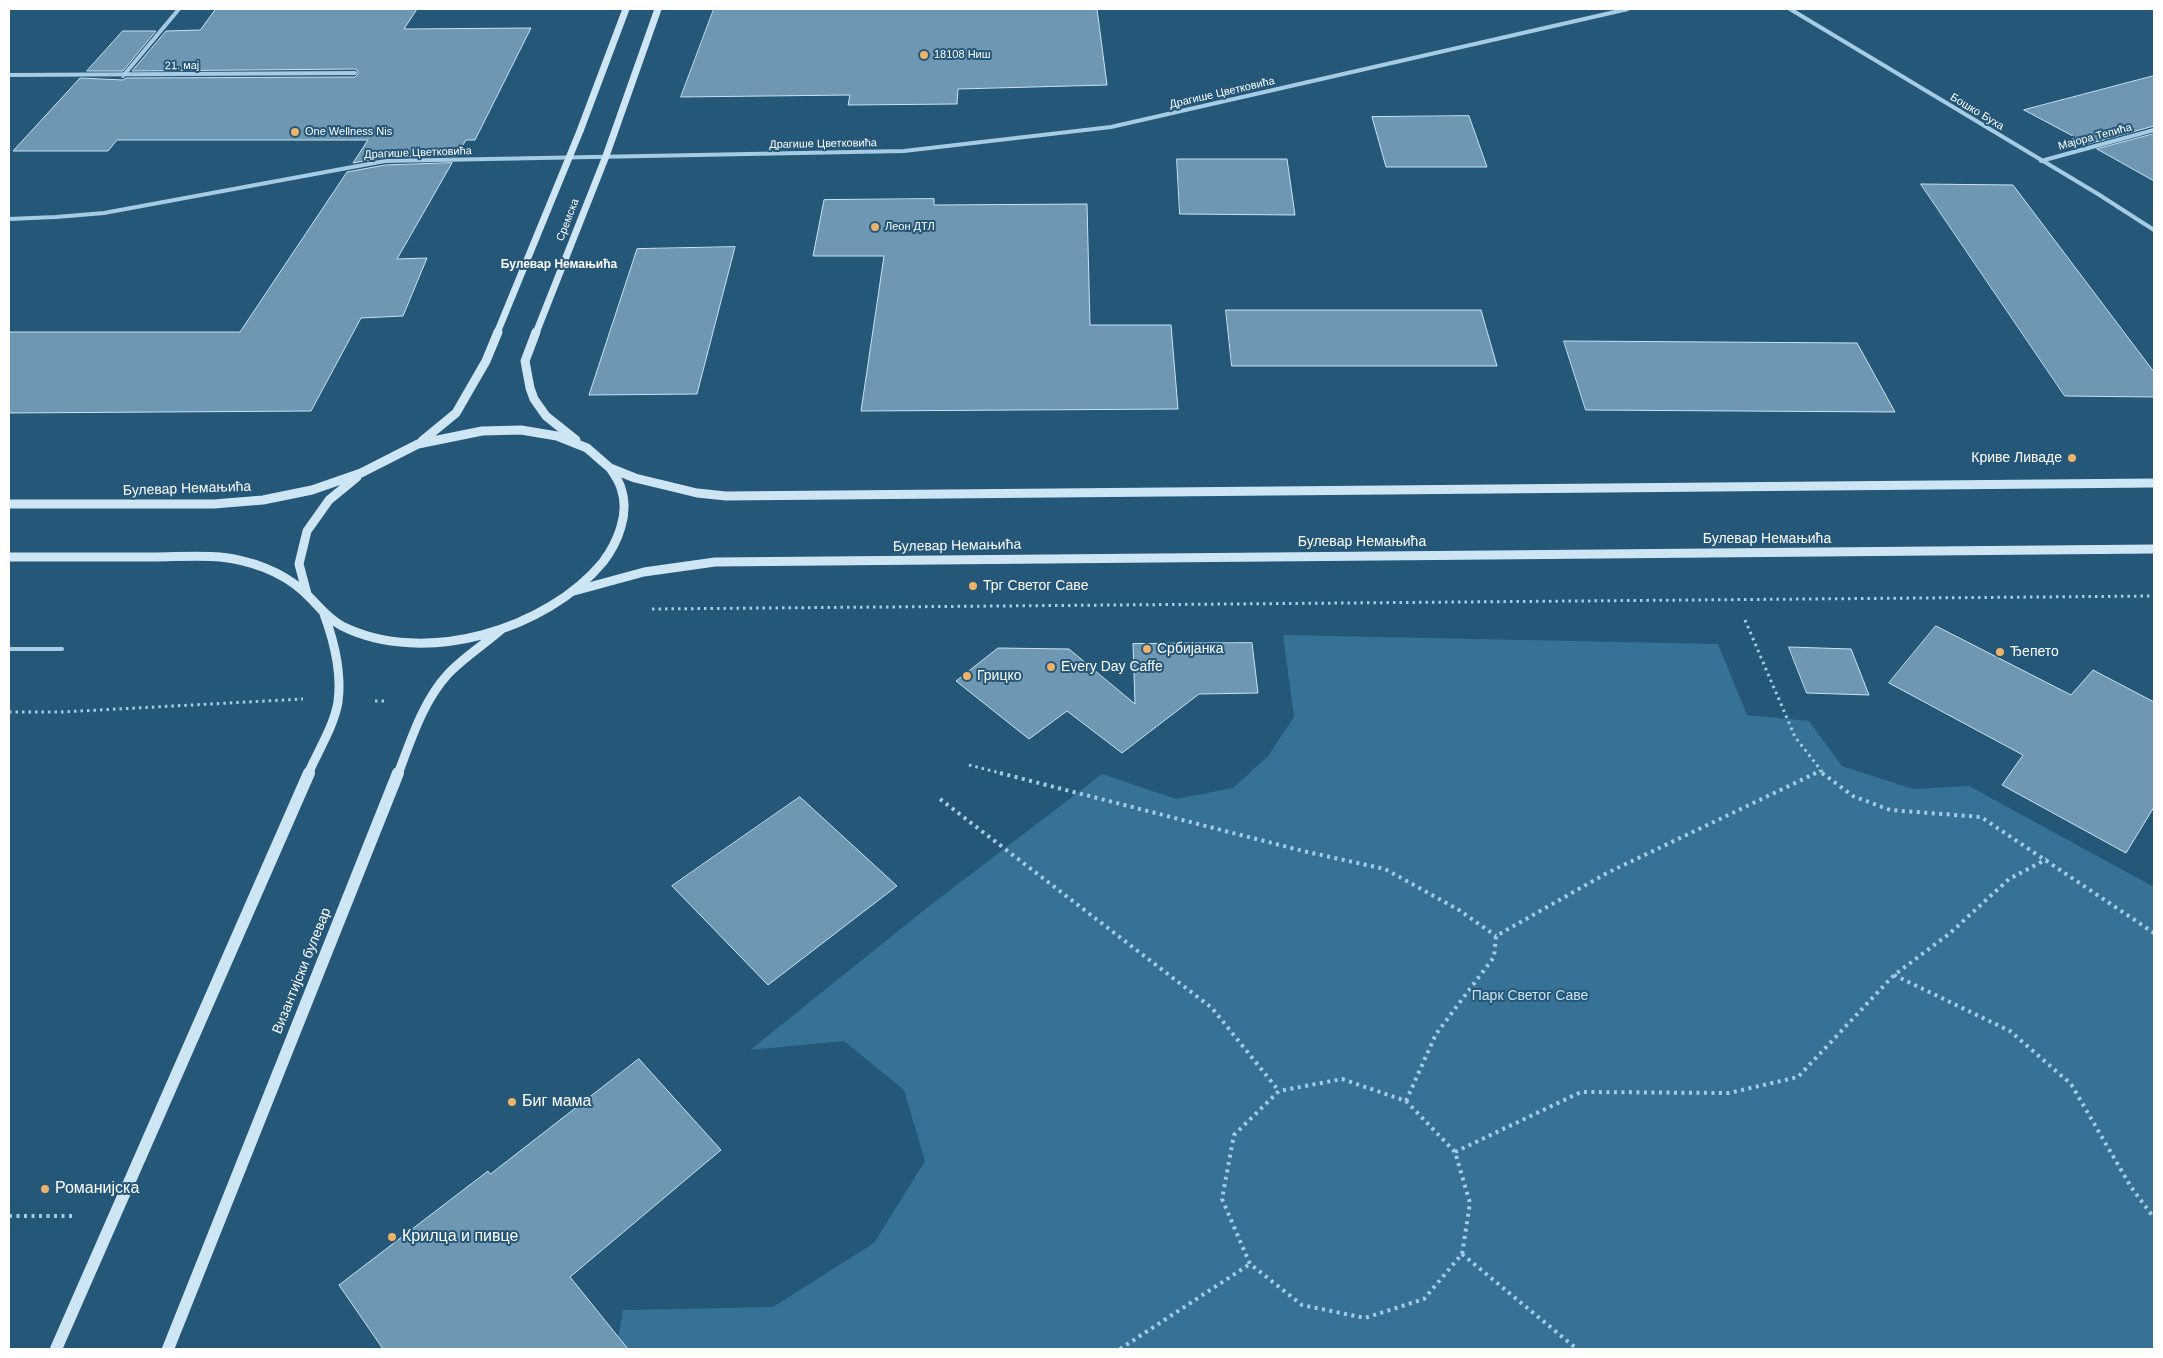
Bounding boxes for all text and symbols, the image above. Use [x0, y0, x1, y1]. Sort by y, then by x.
place label: 18108 Ниш [934, 48, 991, 62]
marker: 18108 Ниш [918, 49, 930, 61]
street label: 21. мај [165, 59, 199, 73]
street label: Драгише Цветковића [1168, 74, 1276, 112]
street label: Бошко Буха [1948, 91, 2006, 133]
street label: Мајора Тепића [2057, 121, 2133, 153]
place label: One Wellness Nis [305, 125, 392, 139]
marker: One Wellness Nis [289, 126, 301, 138]
street label: Драгише Цветковића [769, 136, 877, 152]
street label: Драгише Цветковића [364, 145, 472, 161]
street label: Сремска [554, 197, 582, 243]
place label: Леон ДТЛ [885, 220, 935, 234]
marker: Леон ДТЛ [869, 221, 881, 233]
district label: Булевар Немањића [501, 258, 617, 272]
place label: Криве Ливаде [1971, 450, 2062, 466]
marker: Криве Ливаде [2066, 452, 2078, 464]
street label: Булевар Немањића [123, 478, 251, 500]
street label: Булевар Немањића [1703, 531, 1831, 547]
street label: Булевар Немањића [1298, 534, 1426, 550]
street label: Булевар Немањића [893, 536, 1021, 556]
place label: Трг Светог Саве [983, 578, 1088, 594]
marker: Трг Светог Саве [967, 580, 979, 592]
place label: Србијанка [1157, 641, 1224, 657]
marker: Србијанка [1141, 643, 1153, 655]
place label: Ђепето [2010, 644, 2059, 660]
marker: Ђепето [1994, 646, 2006, 658]
place label: Every Day Caffe [1061, 659, 1163, 675]
marker: Every Day Caffe [1045, 661, 1057, 673]
place label: Грицко [977, 668, 1021, 684]
marker: Грицко [961, 670, 973, 682]
street label: Византијски булевар [269, 906, 335, 1036]
park label: Парк Светог Саве [1472, 988, 1588, 1004]
place label: Биг мама [522, 1092, 592, 1112]
marker: Биг мама [506, 1096, 518, 1108]
place label: Романијска [55, 1179, 139, 1199]
marker: Романијска [39, 1183, 51, 1195]
place label: Крилца и пивце [402, 1227, 518, 1247]
marker: Крилца и пивце [386, 1231, 398, 1243]

